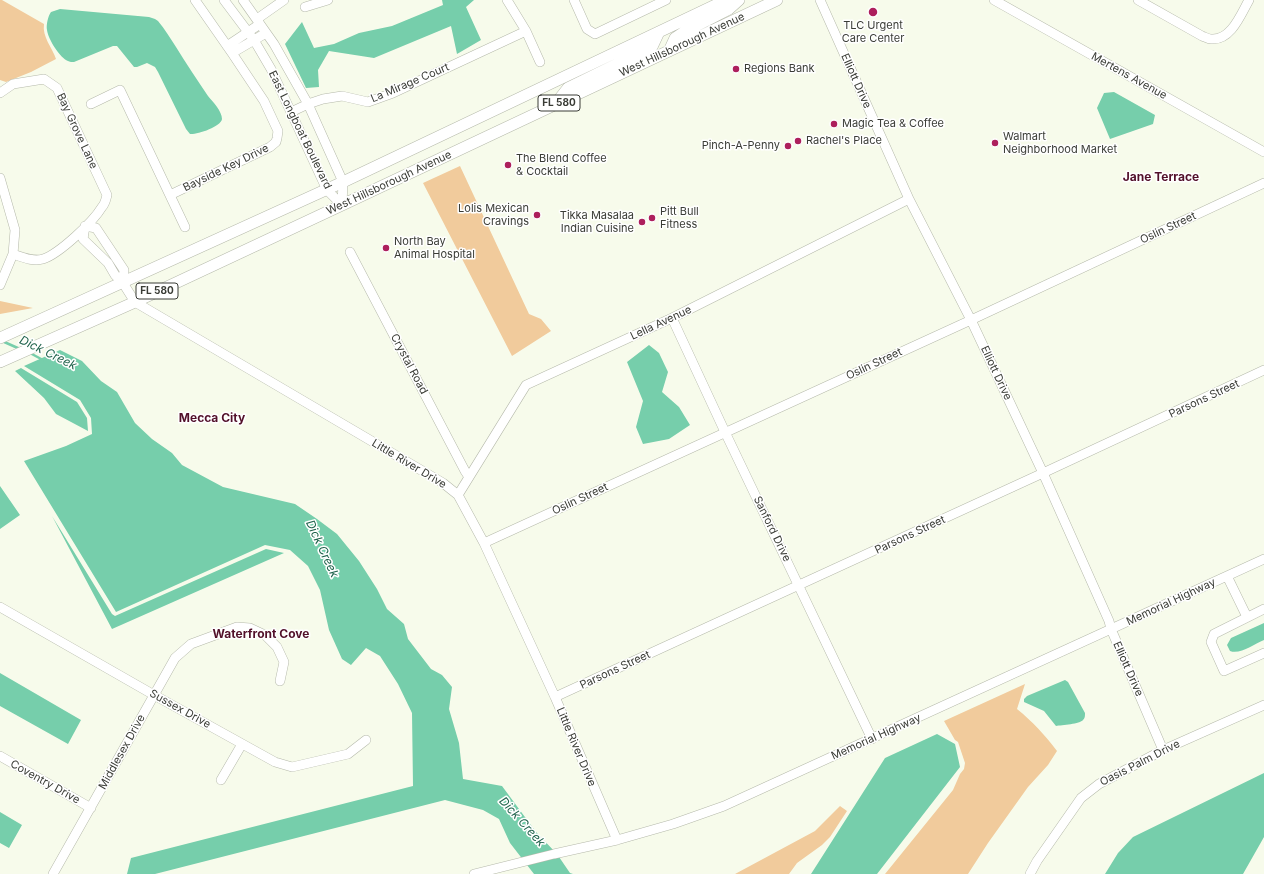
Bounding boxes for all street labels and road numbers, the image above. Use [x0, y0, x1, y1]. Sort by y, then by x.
street label: West Hillsborough Avenue [617, 10, 747, 80]
street label: Mertens Avenue [1089, 50, 1169, 102]
street label: Elliott Drive [838, 52, 874, 110]
street label: La Mirage Court [369, 61, 451, 105]
street label: East Longboat Boulevard [266, 69, 334, 191]
street label: Bay Grove Lane [54, 91, 100, 171]
road number: FL 580 [538, 95, 580, 111]
street label: Bayside Key Drive [181, 142, 271, 194]
street label: West Hillsborough Avenue [324, 148, 454, 218]
street label: Oslin Street [1138, 209, 1198, 247]
road number: FL 580 [136, 283, 178, 299]
street label: Lella Avenue [628, 303, 694, 343]
street label: Crystal Road [388, 332, 430, 396]
street label: Elliott Drive [978, 344, 1014, 402]
street label: Oslin Street [844, 345, 904, 383]
street label: Parsons Street [1167, 377, 1241, 421]
street label: Little River Drive [369, 437, 449, 491]
street label: Oslin Street [550, 480, 610, 518]
street label: Sanford Drive [750, 494, 794, 564]
street label: Parsons Street [873, 513, 947, 557]
street label: Memorial Highway [1124, 576, 1218, 628]
street label: Elliott Drive [1110, 640, 1146, 698]
street label: Parsons Street [578, 648, 652, 692]
street label: Sussex Drive [147, 687, 213, 731]
street label: Little River Drive [553, 705, 599, 789]
street label: Memorial Highway [829, 711, 923, 763]
street label: Middlesex Drive [96, 712, 148, 792]
street label: Oasis Palm Drive [1098, 737, 1182, 789]
street label: Coventry Drive [8, 757, 82, 807]

